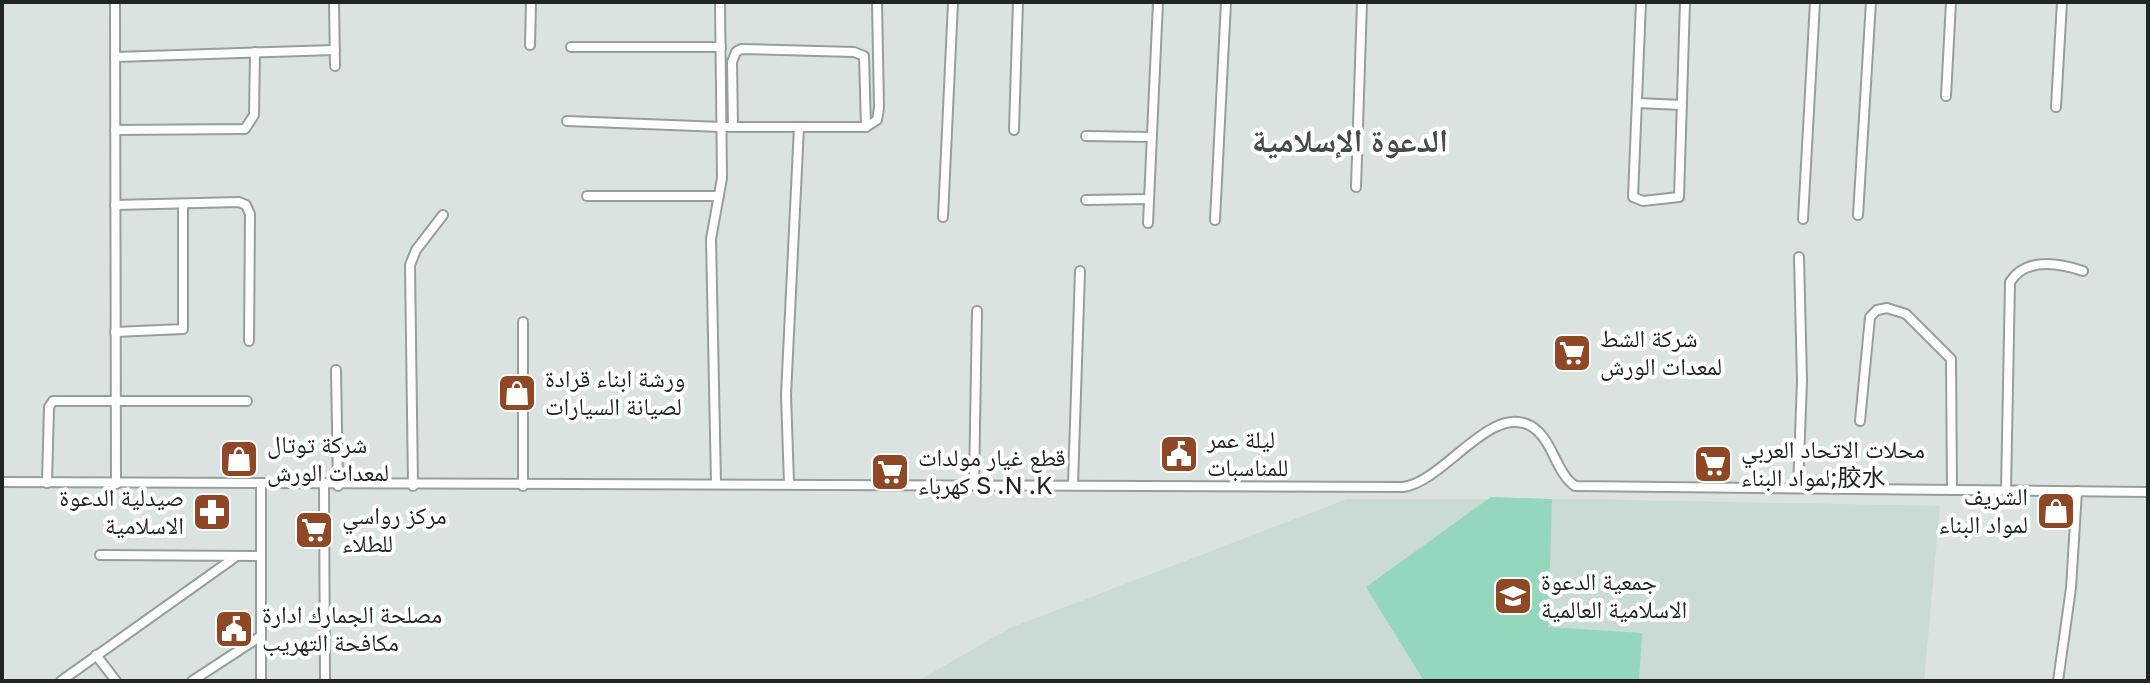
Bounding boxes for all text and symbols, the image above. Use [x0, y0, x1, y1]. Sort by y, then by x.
district label: الدعوة الإسلامية [1252, 121, 1448, 159]
place label: شركة الشط لمعدات الورش [1600, 323, 1722, 381]
supermarket icon: شركة الشط لمعدات الورش [1551, 332, 1593, 374]
place label: ورشة ابناء قرادة لصيانة السيارات [545, 363, 685, 420]
shop icon: ورشة ابناء قرادة لصيانة السيارات [496, 372, 538, 414]
place label: ليلة عمر للمناسبات [1206, 424, 1288, 482]
place label: شركة توتال لمعدات الورش [267, 429, 389, 487]
public building icon: ليلة عمر للمناسبات [1158, 433, 1200, 475]
place label: محلات الاتحاد العربي لمواد البناء;胶水 [1741, 434, 1925, 492]
shop icon: شركة توتال لمعدات الورش [218, 438, 260, 480]
place label: قطع غيار مولدات كهرباء S .N .K [918, 442, 1066, 500]
supermarket icon: محلات الاتحاد العربي لمواد البناء;胶水 [1692, 443, 1734, 485]
supermarket icon: قطع غيار مولدات كهرباء S .N .K [869, 451, 911, 493]
place label: الشريف لمواد البناء [1939, 481, 2028, 539]
place label: صيدلية الدعوة الاسلامية [59, 482, 184, 539]
shop icon: الشريف لمواد البناء [2035, 490, 2077, 532]
pharmacy icon: صيدلية الدعوة الاسلامية [191, 491, 233, 533]
place label: مركز رواسي للطلاء [342, 500, 447, 557]
supermarket icon: مركز رواسي للطلاء [293, 509, 335, 551]
place label: جمعية الدعوة الاسلامية العالمية [1541, 566, 1687, 623]
school or university icon: جمعية الدعوة الاسلامية العالمية [1492, 575, 1534, 617]
place label: مصلحة الجمارك ادارة مكافحة التهريب [262, 599, 442, 657]
public building icon: مصلحة الجمارك ادارة مكافحة التهريب [213, 608, 255, 650]

